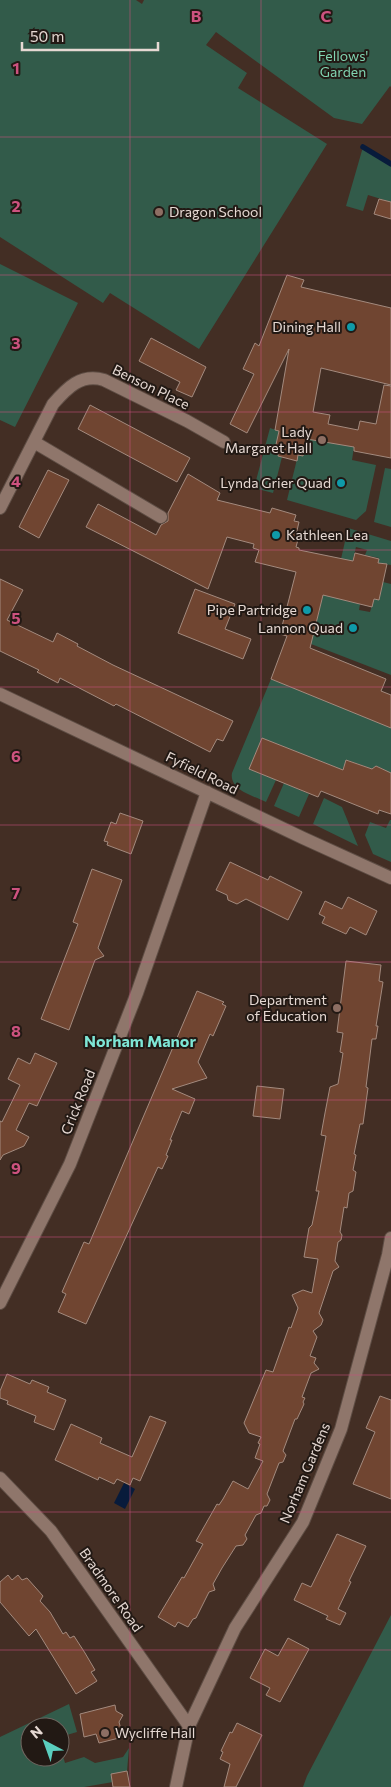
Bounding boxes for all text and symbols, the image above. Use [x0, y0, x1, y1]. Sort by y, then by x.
text: B [191, 6, 202, 25]
text: C [321, 6, 332, 25]
scale bar [22, 20, 159, 52]
text: 50 m [30, 27, 64, 45]
park label: Fellows' Garden [318, 47, 368, 80]
text: 1 [12, 58, 20, 77]
text: 2 [11, 196, 21, 215]
place label: Dragon School [169, 203, 262, 220]
marker: Dragon School [153, 206, 165, 218]
place label: Dining Hall [272, 318, 341, 335]
marker: Dining Hall [345, 321, 357, 333]
text: 3 [11, 333, 21, 352]
street label: Benson Place [110, 361, 193, 413]
place label: Lady Margaret Hall [225, 423, 312, 456]
marker: Lady Margaret Hall [316, 434, 328, 446]
text: 4 [11, 471, 21, 490]
place label: Lynda Grier Quad [220, 474, 331, 491]
marker: Lynda Grier Quad [335, 477, 347, 489]
place label: Kathleen Lea [286, 526, 368, 543]
marker: Kathleen Lea [270, 529, 282, 541]
place label: Pipe Partridge [207, 601, 297, 618]
marker: Pipe Partridge [301, 604, 313, 616]
text: 5 [11, 608, 21, 627]
place label: Lannon Quad [258, 619, 343, 636]
marker: Lannon Quad [347, 622, 359, 634]
text: 6 [11, 746, 21, 765]
street label: Fyfield Road [163, 748, 241, 797]
text: 7 [12, 883, 21, 902]
place label: Department of Education [246, 991, 327, 1024]
marker: Department of Education [331, 1002, 343, 1014]
text: 8 [11, 1021, 21, 1040]
district label: Norham Manor [84, 1031, 196, 1050]
street label: Crick Road [57, 1067, 98, 1137]
text: 9 [11, 1158, 21, 1177]
street label: Norham Gardens [276, 1420, 333, 1526]
street label: Bradmore Road [76, 1544, 147, 1635]
north arrow [20, 1717, 70, 1767]
text: N [27, 1722, 46, 1742]
place label: Wycliffe Hall [115, 1724, 195, 1741]
marker: Wycliffe Hall [99, 1727, 111, 1739]

